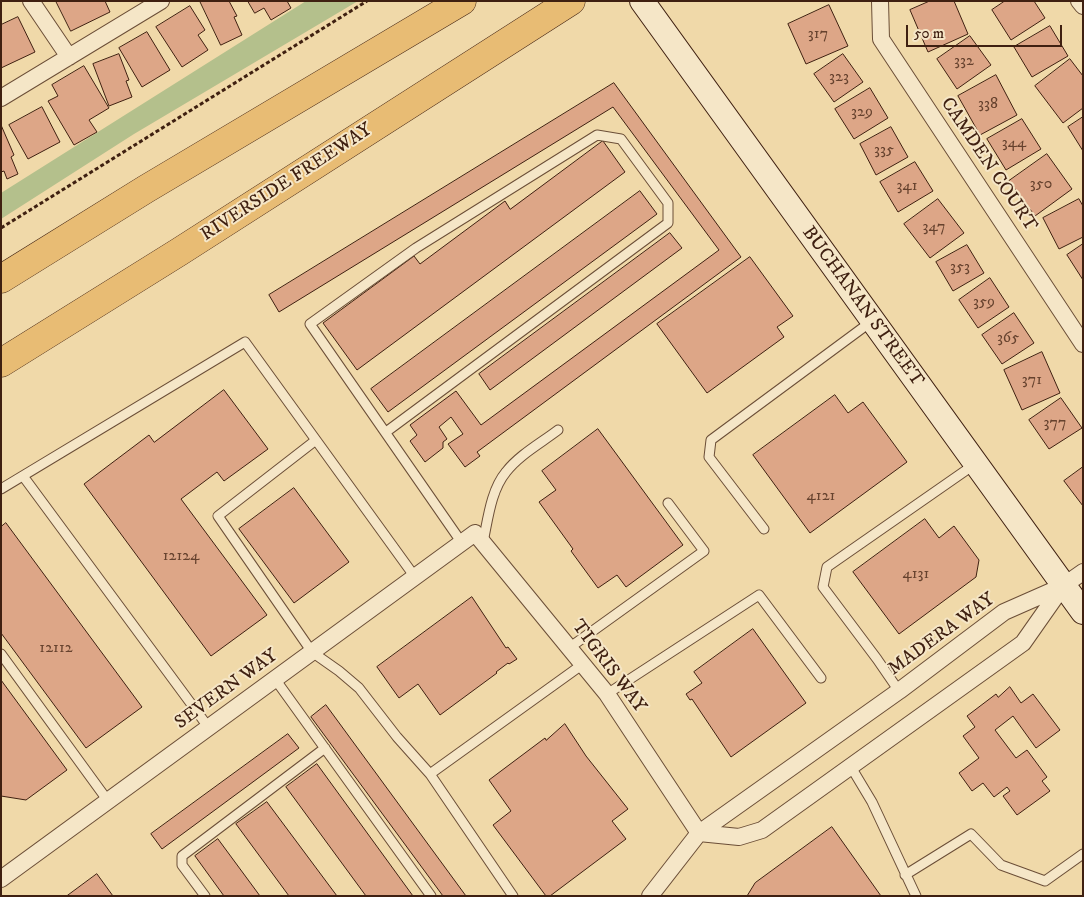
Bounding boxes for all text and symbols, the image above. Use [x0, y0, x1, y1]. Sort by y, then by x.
scale bar [909, 15, 1065, 47]
text: 50 m [914, 24, 944, 43]
house number: 317 [808, 25, 828, 45]
house number: 332 [954, 52, 974, 72]
house number: 323 [829, 68, 849, 88]
street label: CAMDEN COURT [935, 94, 1041, 236]
house number: 338 [978, 95, 998, 115]
house number: 329 [851, 103, 873, 123]
street label: RIVERSIDE FREEWAY [197, 119, 377, 247]
house number: 344 [1002, 134, 1026, 154]
house number: 335 [874, 141, 894, 161]
house number: 350 [1030, 175, 1052, 195]
house number: 341 [896, 177, 918, 197]
house number: 347 [922, 218, 946, 238]
street label: BUCHANAN STREET [796, 222, 928, 392]
house number: 353 [950, 258, 970, 278]
house number: 359 [973, 293, 995, 313]
house number: 365 [997, 329, 1019, 349]
house number: 371 [1022, 371, 1042, 391]
house number: 377 [1044, 414, 1066, 434]
house number: 4121 [807, 487, 835, 507]
house number: 12124 [163, 547, 199, 567]
house number: 4131 [903, 565, 929, 585]
street label: MADERA WAY [884, 589, 1000, 681]
street label: TIGRIS WAY [566, 616, 650, 718]
house number: 12112 [39, 639, 73, 659]
street label: SEVERN WAY [171, 645, 283, 735]

